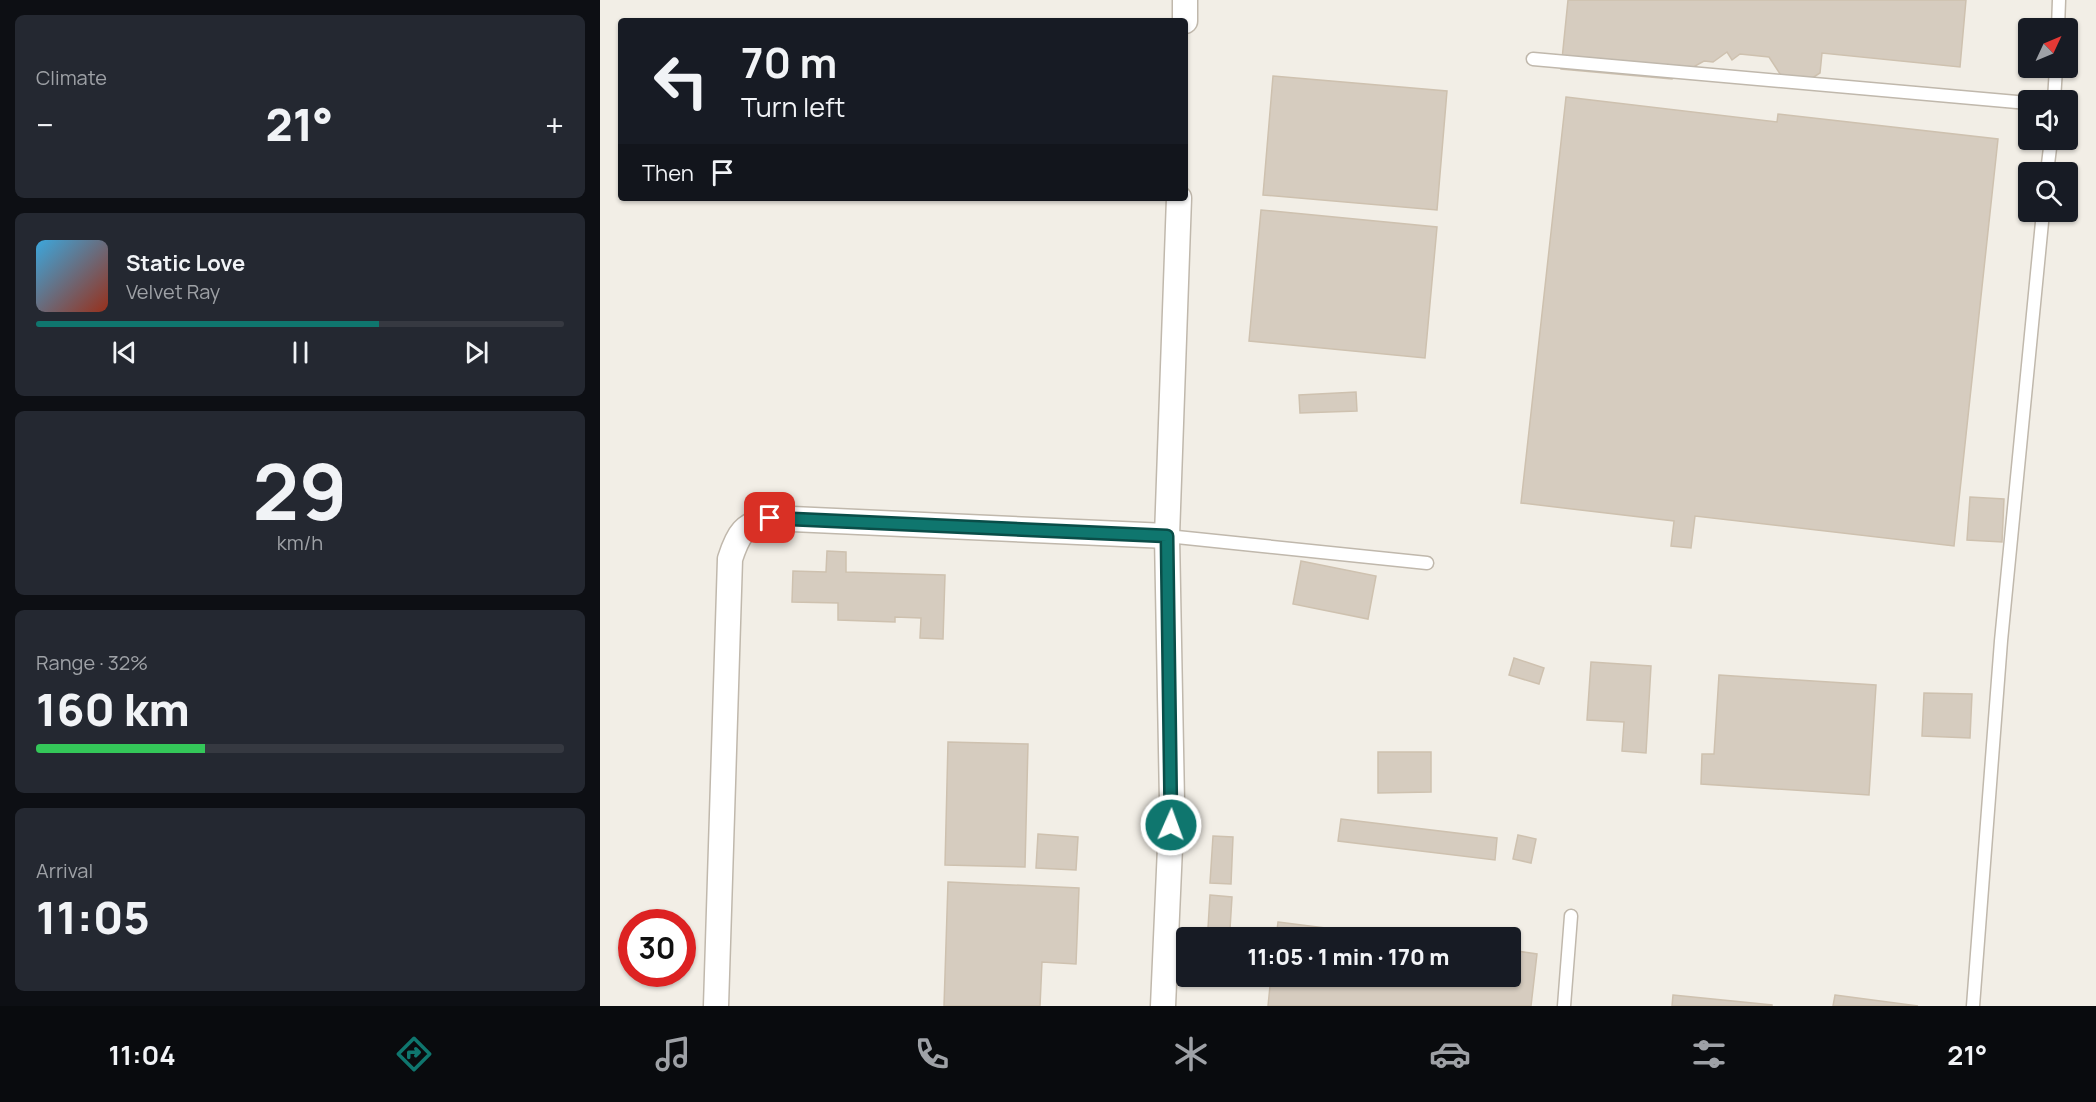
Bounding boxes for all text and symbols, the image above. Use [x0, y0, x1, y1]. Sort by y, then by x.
north arrow [2018, 18, 2078, 78]
map controls [2018, 18, 2078, 222]
text: 70 m [741, 33, 837, 91]
icon: left [642, 42, 720, 120]
text: Climate [36, 64, 107, 91]
text: Turn left [741, 88, 845, 125]
button: sound [2018, 90, 2078, 150]
text: 21° [265, 93, 333, 155]
text: − [36, 102, 54, 147]
text: + [545, 102, 564, 147]
icon: arrive [706, 156, 739, 189]
text: Then [642, 158, 694, 188]
button: search [2018, 162, 2078, 222]
text: Static Love [126, 248, 245, 278]
text: Velvet Ray [126, 278, 220, 305]
icon: previous [108, 336, 141, 369]
icon: pause [284, 336, 317, 369]
icon: next [460, 336, 493, 369]
text: 29 [253, 437, 347, 543]
pin [744, 492, 795, 543]
icon: arrive [753, 501, 786, 534]
text: km/h [277, 529, 323, 556]
text: Range · 32% [36, 649, 148, 676]
text: 160 km [36, 678, 190, 740]
position arrow [1139, 793, 1203, 857]
text: Arrival [36, 857, 93, 884]
text: 11:05 [36, 886, 150, 948]
speed limit sign: 30 [618, 909, 696, 987]
text: 11:05 · 1 min · 170 m [1248, 942, 1449, 972]
icon: directions [393, 1033, 435, 1075]
icon: music [652, 1033, 694, 1075]
icon: phone [911, 1033, 953, 1075]
icon: climate [1170, 1033, 1212, 1075]
icon: car [1429, 1033, 1471, 1075]
icon: filters [1688, 1033, 1730, 1075]
text: 11:04 [109, 1036, 176, 1073]
text: 21° [1947, 1036, 1987, 1073]

